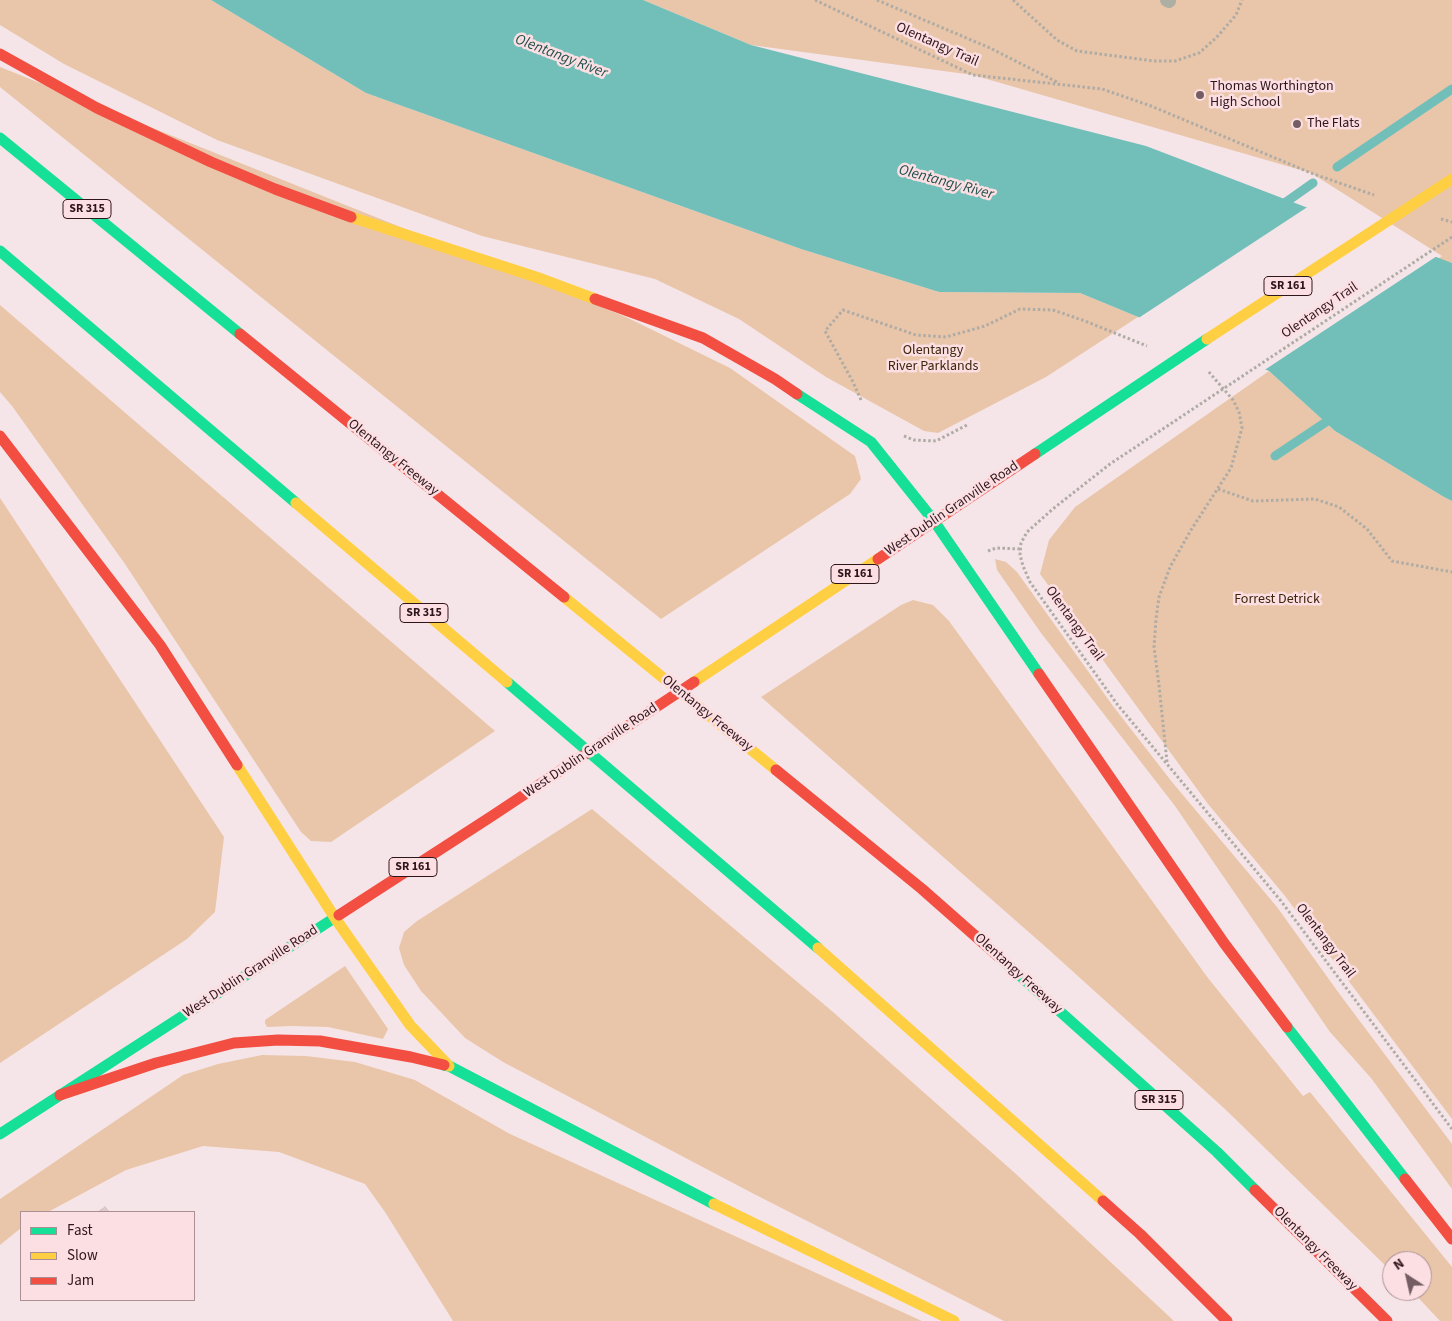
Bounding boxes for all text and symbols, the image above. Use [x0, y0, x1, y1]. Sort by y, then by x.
street label: Olentangy Trail [893, 19, 981, 71]
water label: Olentangy River [512, 31, 610, 83]
place label: Thomas Worthington High School [1210, 79, 1334, 111]
marker: Thomas Worthington High School [1194, 89, 1206, 101]
place label: The Flats [1307, 116, 1360, 132]
marker: The Flats [1291, 118, 1303, 130]
water label: Olentangy River [897, 162, 995, 204]
road number: SR 315 [63, 200, 111, 218]
road number: SR 161 [1264, 276, 1312, 296]
street label: Olentangy Trail [1279, 279, 1361, 343]
park label: Olentangy River Parklands [888, 343, 978, 376]
street label: Olentangy Freeway [344, 416, 442, 500]
street label: West Dublin Granville Road [882, 458, 1022, 560]
road number: SR 161 [831, 564, 879, 584]
street label: Olentangy Trail [1041, 583, 1107, 665]
park label: Forrest Detrick [1234, 592, 1320, 608]
road number: SR 315 [400, 604, 448, 622]
street label: Olentangy Freeway [658, 672, 756, 756]
street label: West Dublin Granville Road [521, 700, 661, 802]
road number: SR 161 [389, 858, 437, 876]
street label: Olentangy Trail [1292, 901, 1358, 981]
street label: West Dublin Granville Road [180, 922, 322, 1022]
street label: Olentangy Freeway [971, 930, 1065, 1018]
road number: SR 315 [1135, 1090, 1183, 1110]
street label: Olentangy Freeway [1269, 1203, 1361, 1295]
legend [20, 1211, 195, 1301]
text: Fast [67, 1220, 93, 1241]
text: Slow [67, 1245, 98, 1266]
north arrow [1382, 1251, 1432, 1301]
text: N [1389, 1254, 1409, 1275]
text: Jam [67, 1270, 94, 1291]

